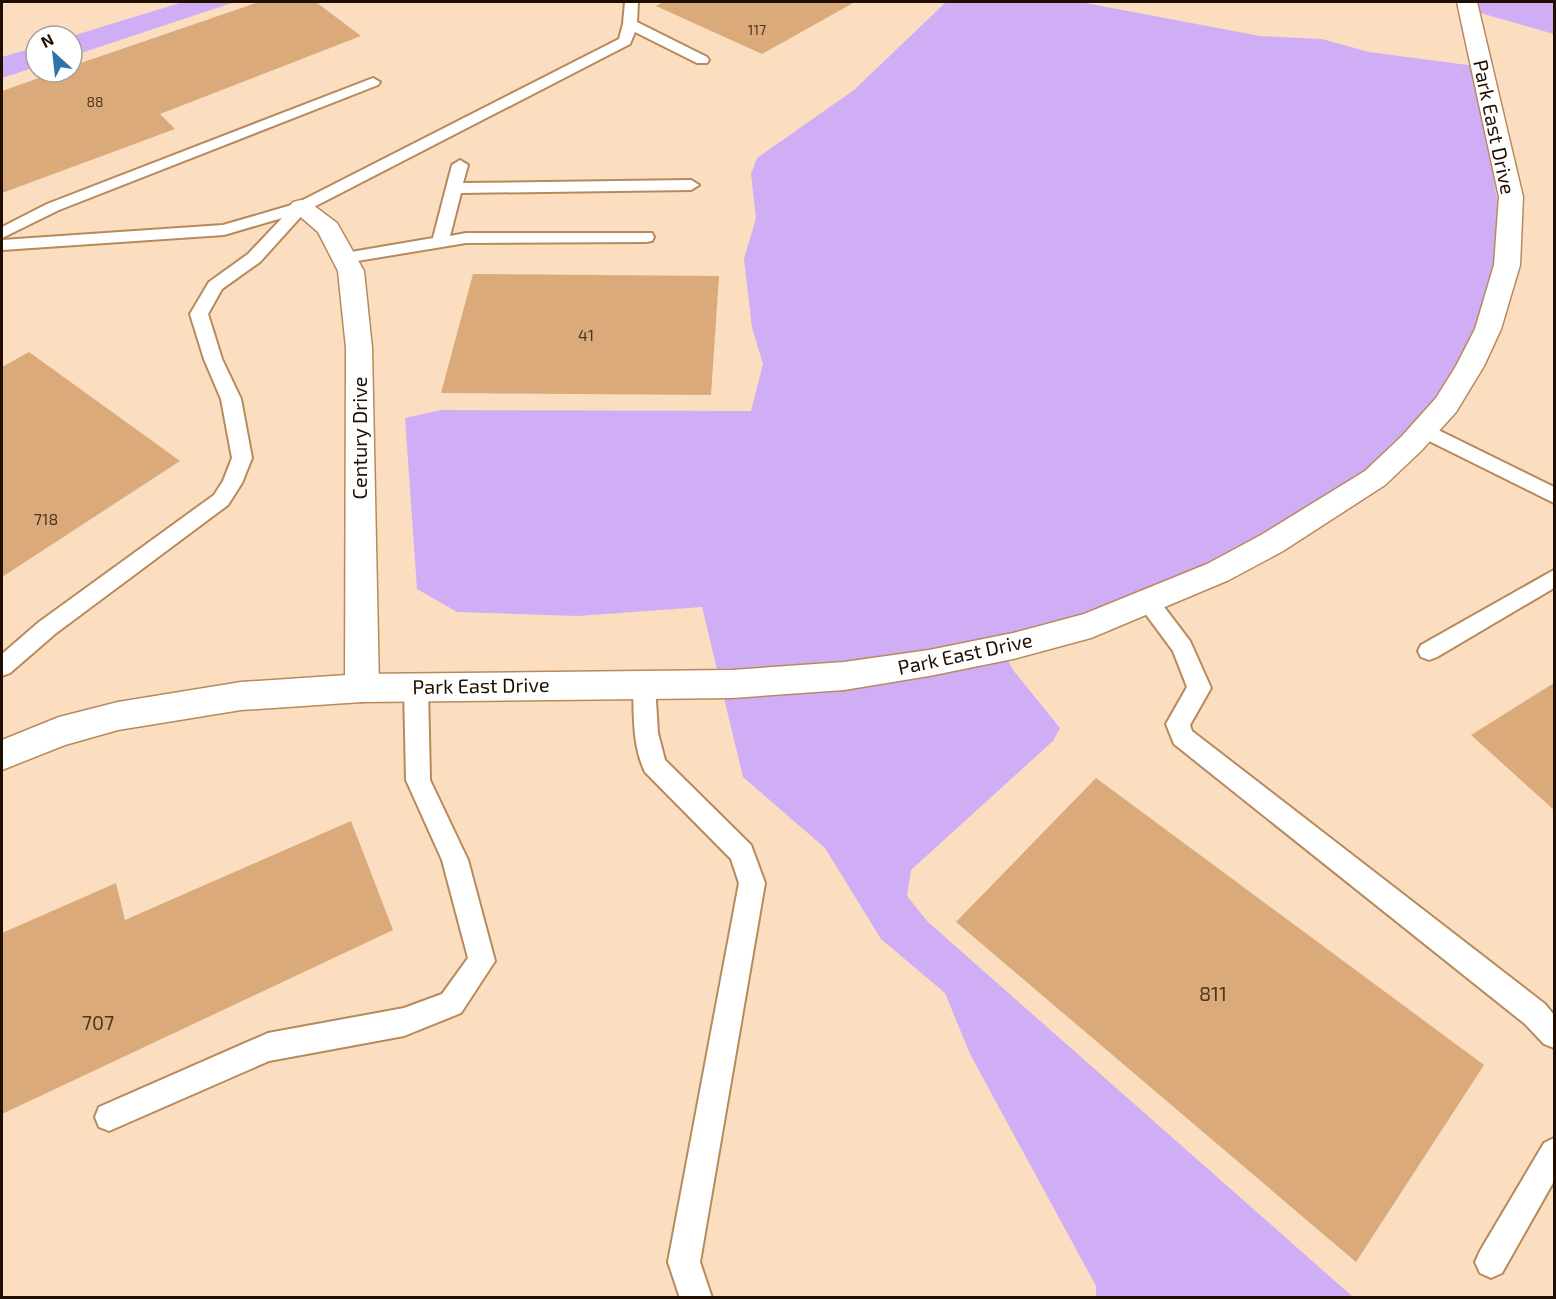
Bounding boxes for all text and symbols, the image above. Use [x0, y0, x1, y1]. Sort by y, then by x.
house number: 117 [748, 21, 766, 38]
north arrow [24, 24, 84, 84]
text: N [37, 29, 56, 51]
street label: Park East Drive [1469, 57, 1521, 196]
house number: 88 [87, 93, 104, 110]
house number: 41 [578, 325, 594, 344]
street label: Century Drive [347, 377, 371, 499]
house number: 718 [34, 509, 58, 528]
street label: Park East Drive [895, 627, 1034, 679]
street label: Park East Drive [412, 672, 550, 698]
house number: 811 [1199, 981, 1227, 1005]
house number: 707 [82, 1010, 114, 1034]

